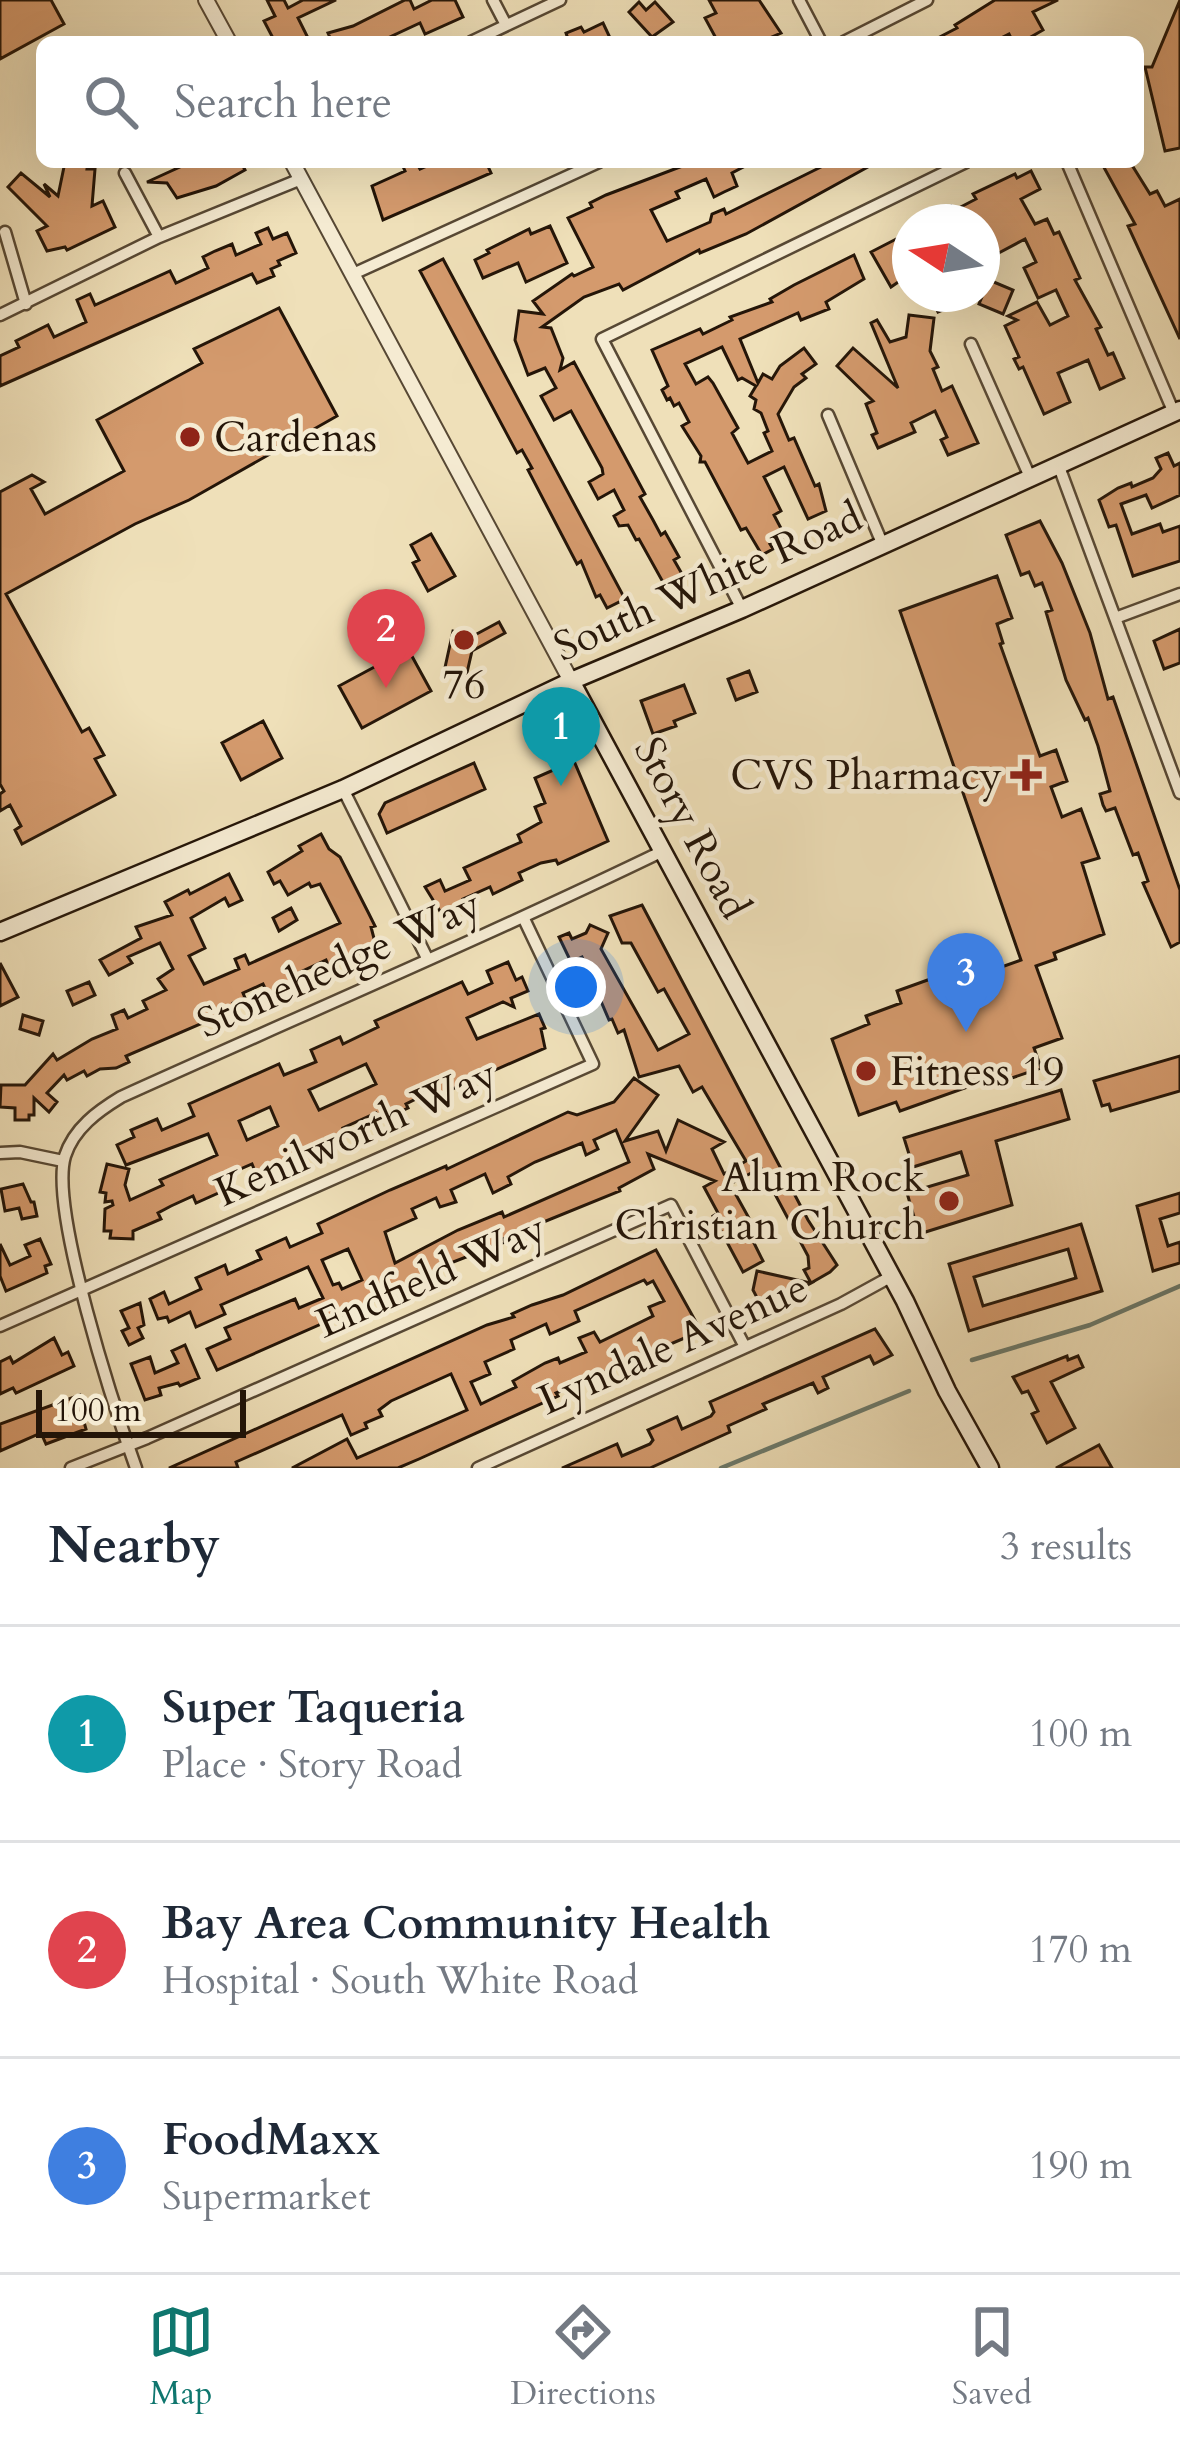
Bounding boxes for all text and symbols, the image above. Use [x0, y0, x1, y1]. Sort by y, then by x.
search box [36, 36, 1144, 168]
icon: search [78, 69, 144, 135]
text: Search here [174, 72, 392, 133]
north arrow [892, 204, 1000, 312]
place label: Cardenas [214, 409, 377, 466]
marker: Cardenas [177, 424, 203, 450]
street label: South White Road [545, 489, 871, 675]
pin: 2 [347, 589, 425, 688]
marker: 76 [451, 627, 477, 653]
place label: 76 [442, 656, 486, 713]
pin: 1 [522, 687, 600, 786]
street label: Story Road [620, 727, 764, 929]
place label: CVS Pharmacy [730, 747, 1002, 804]
marker: CVS Pharmacy [1013, 762, 1039, 788]
street label: Stonehedge Way [188, 876, 490, 1052]
pin: 3 [927, 933, 1005, 1032]
your location [546, 957, 606, 1017]
place label: Fitness 19 [890, 1043, 1064, 1100]
street label: Kenilworth Way [206, 1045, 506, 1221]
marker: Fitness 19 [853, 1058, 879, 1084]
place label: Alum Rock Christian Church [615, 1149, 926, 1254]
marker: Alum Rock Christian Church [936, 1188, 962, 1214]
street label: Endfield Way [307, 1200, 555, 1352]
street label: Lyndale Avenue [529, 1259, 817, 1429]
scale bar [36, 1384, 246, 1437]
text: 100 m [54, 1388, 141, 1433]
text: Nearby [48, 1511, 220, 1581]
text: 3 results [1000, 1520, 1132, 1573]
text: Super Taqueria [162, 1677, 465, 1738]
text: 1 [77, 1707, 97, 1760]
text: 100 m [1029, 1707, 1132, 1760]
text: Place · Story Road [162, 1738, 462, 1791]
text: Bay Area Community Health [162, 1893, 771, 1954]
text: 2 [77, 1923, 97, 1976]
text: 170 m [1029, 1923, 1132, 1976]
text: Hospital · South White Road [162, 1954, 638, 2007]
text: FoodMaxx [162, 2109, 380, 2170]
text: 3 [77, 2139, 97, 2192]
text: 190 m [1029, 2139, 1132, 2192]
text: Supermarket [162, 2170, 371, 2223]
tab: Map [148, 2299, 214, 2416]
tab: Directions [510, 2299, 656, 2416]
tab: Saved [952, 2299, 1032, 2416]

